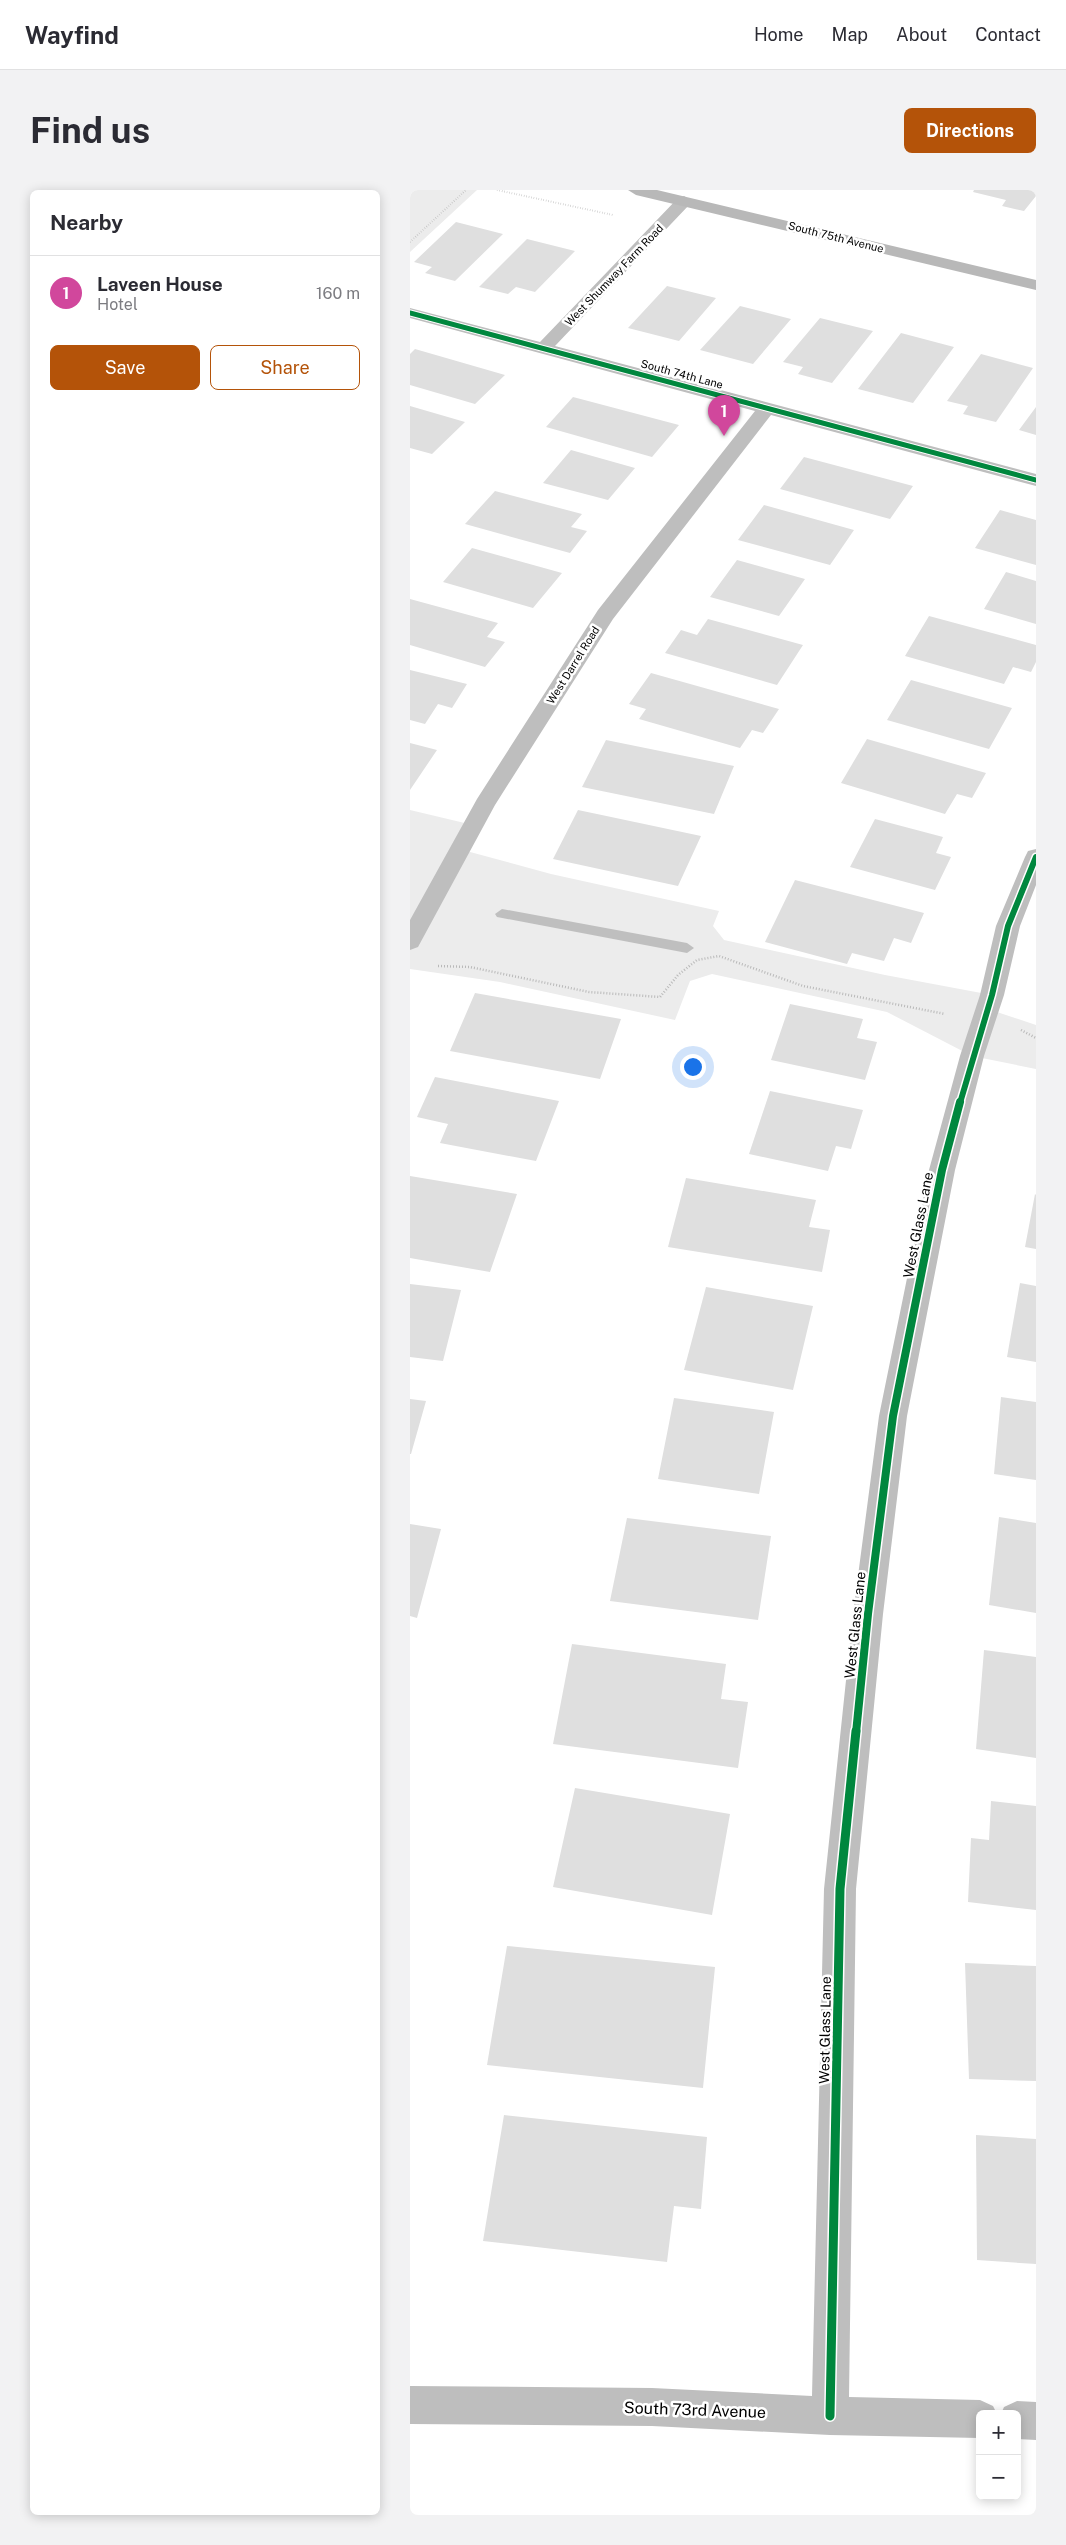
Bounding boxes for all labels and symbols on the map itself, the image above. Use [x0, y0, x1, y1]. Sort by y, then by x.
street label: South 75th Avenue [787, 219, 885, 255]
street label: West Shumway Farm Road [562, 222, 666, 328]
street label: South 74th Lane [640, 357, 724, 391]
pin: 1 [708, 395, 740, 436]
street label: West Darrel Road [544, 624, 602, 706]
your location [680, 1054, 706, 1080]
street label: West Glass Lane [900, 1171, 936, 1279]
street label: West Glass Lane [841, 1571, 869, 1679]
street label: West Glass Lane [816, 1976, 834, 2084]
street label: South 73rd Avenue [624, 2398, 766, 2422]

